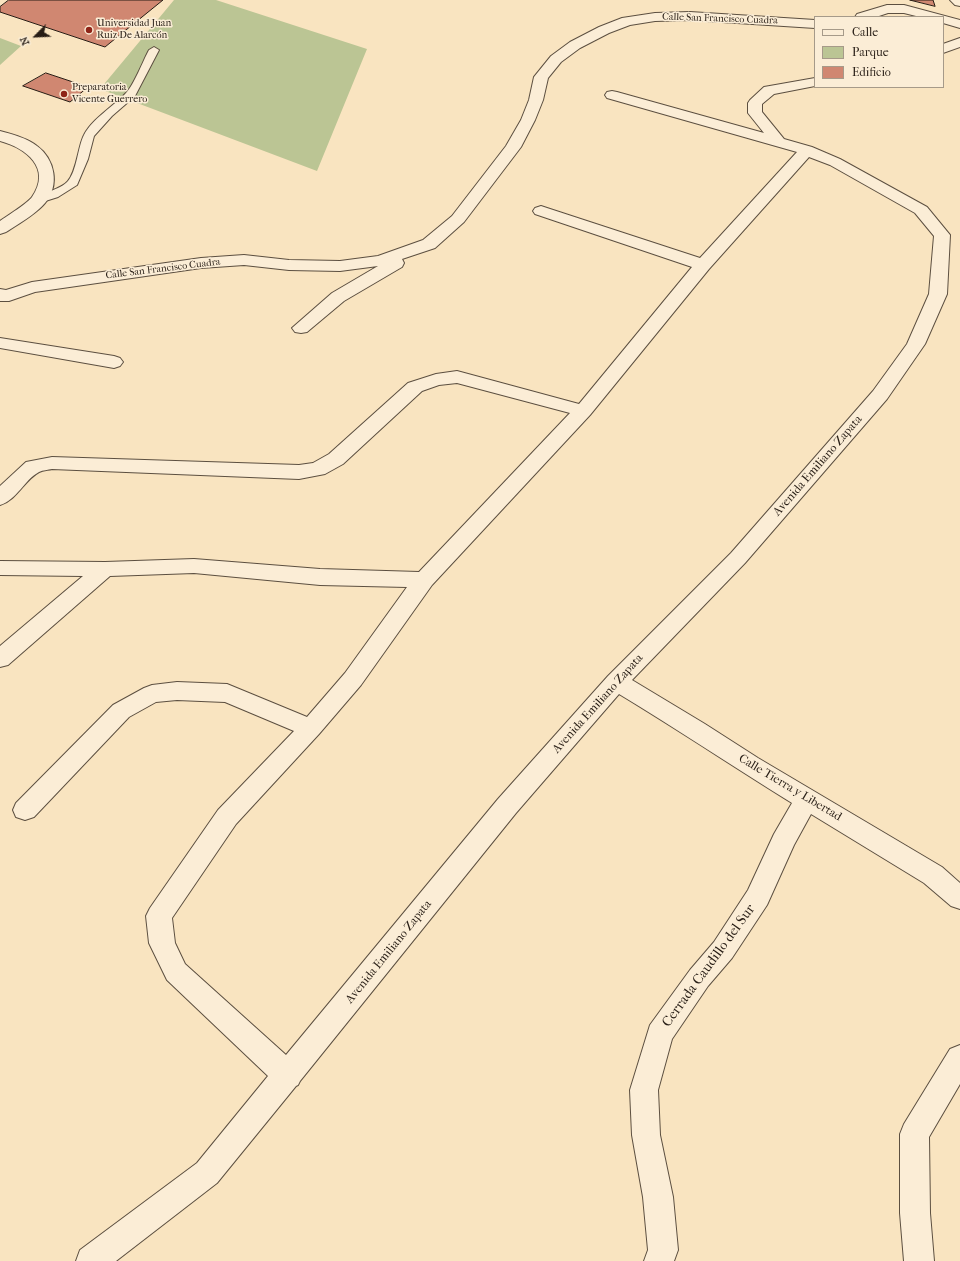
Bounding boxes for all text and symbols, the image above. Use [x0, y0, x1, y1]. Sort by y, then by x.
street label: Calle San Francisco Cuadra [662, 11, 778, 27]
north arrow [16, 16, 56, 56]
legend [814, 16, 944, 88]
place label: Universidad Juan Ruiz De Alarcón [97, 18, 171, 42]
marker: Universidad Juan Ruiz De Alarcón [84, 25, 94, 35]
text: Calle [852, 25, 878, 39]
text: N [17, 35, 32, 48]
text: Parque [852, 45, 889, 59]
text: Edificio [852, 65, 891, 79]
place label: Preparatoria Vicente Guerrero [72, 82, 147, 106]
marker: Preparatoria Vicente Guerrero [59, 89, 69, 99]
street label: Calle San Francisco Cuadra [105, 256, 221, 282]
street label: Avenida Emiliano Zapata [770, 413, 866, 519]
street label: Avenida Emiliano Zapata [550, 651, 646, 757]
street label: Calle Tierra y Libertad [736, 752, 844, 824]
street label: Avenida Emiliano Zapata [343, 897, 435, 1007]
street label: Cerrada Caudillo del Sur [659, 901, 759, 1031]

